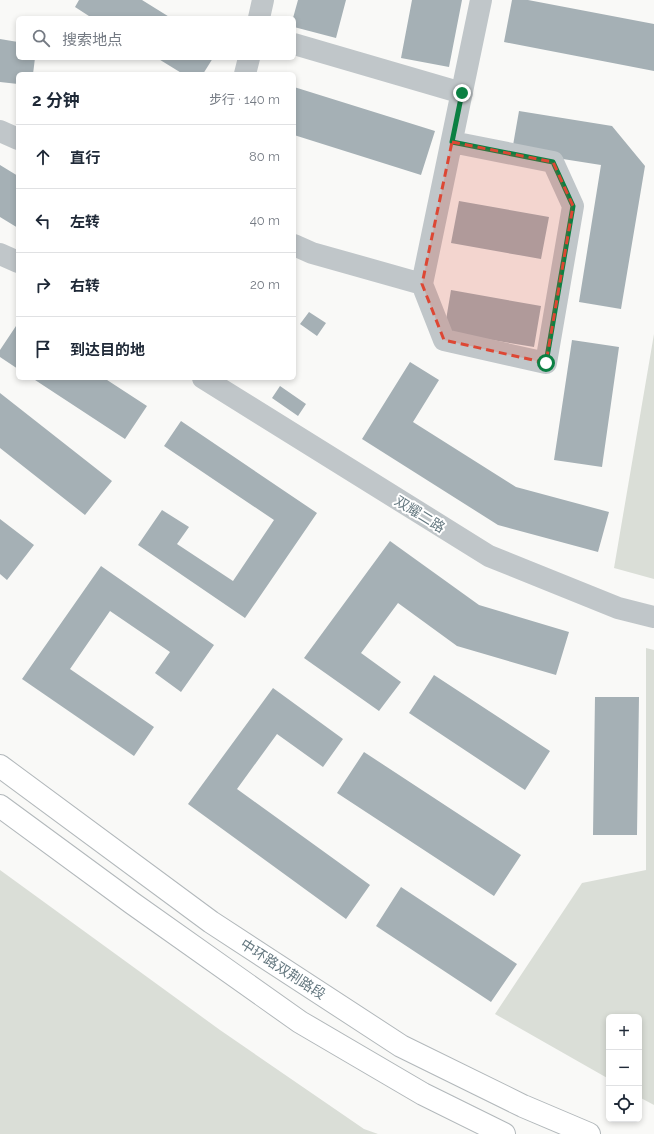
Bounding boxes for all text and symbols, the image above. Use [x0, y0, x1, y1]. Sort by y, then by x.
search box [16, 16, 296, 60]
icon: search [30, 27, 52, 49]
text: 搜索地点 [62, 31, 122, 49]
route end [453, 84, 471, 102]
text: 2 分钟 [32, 90, 80, 110]
text: 步行 · 140 m [209, 92, 280, 107]
icon: ahead [32, 146, 54, 168]
text: 直行 [70, 149, 100, 167]
text: 80 m [249, 149, 280, 164]
icon: left [32, 210, 54, 232]
text: 左转 [70, 213, 100, 231]
text: 40 m [250, 213, 280, 228]
icon: right [32, 274, 54, 296]
text: 右转 [70, 277, 100, 295]
text: 20 m [250, 277, 280, 292]
icon: arrive [32, 338, 54, 360]
text: 到达目的地 [70, 341, 145, 359]
route start [537, 354, 555, 372]
street label: 双耀二路 [392, 492, 448, 536]
street label: 中环路双荆路段 [238, 936, 328, 1002]
map controls [606, 1014, 642, 1122]
button: + [606, 1014, 642, 1050]
button: − [606, 1050, 642, 1086]
button: locate [606, 1086, 642, 1122]

